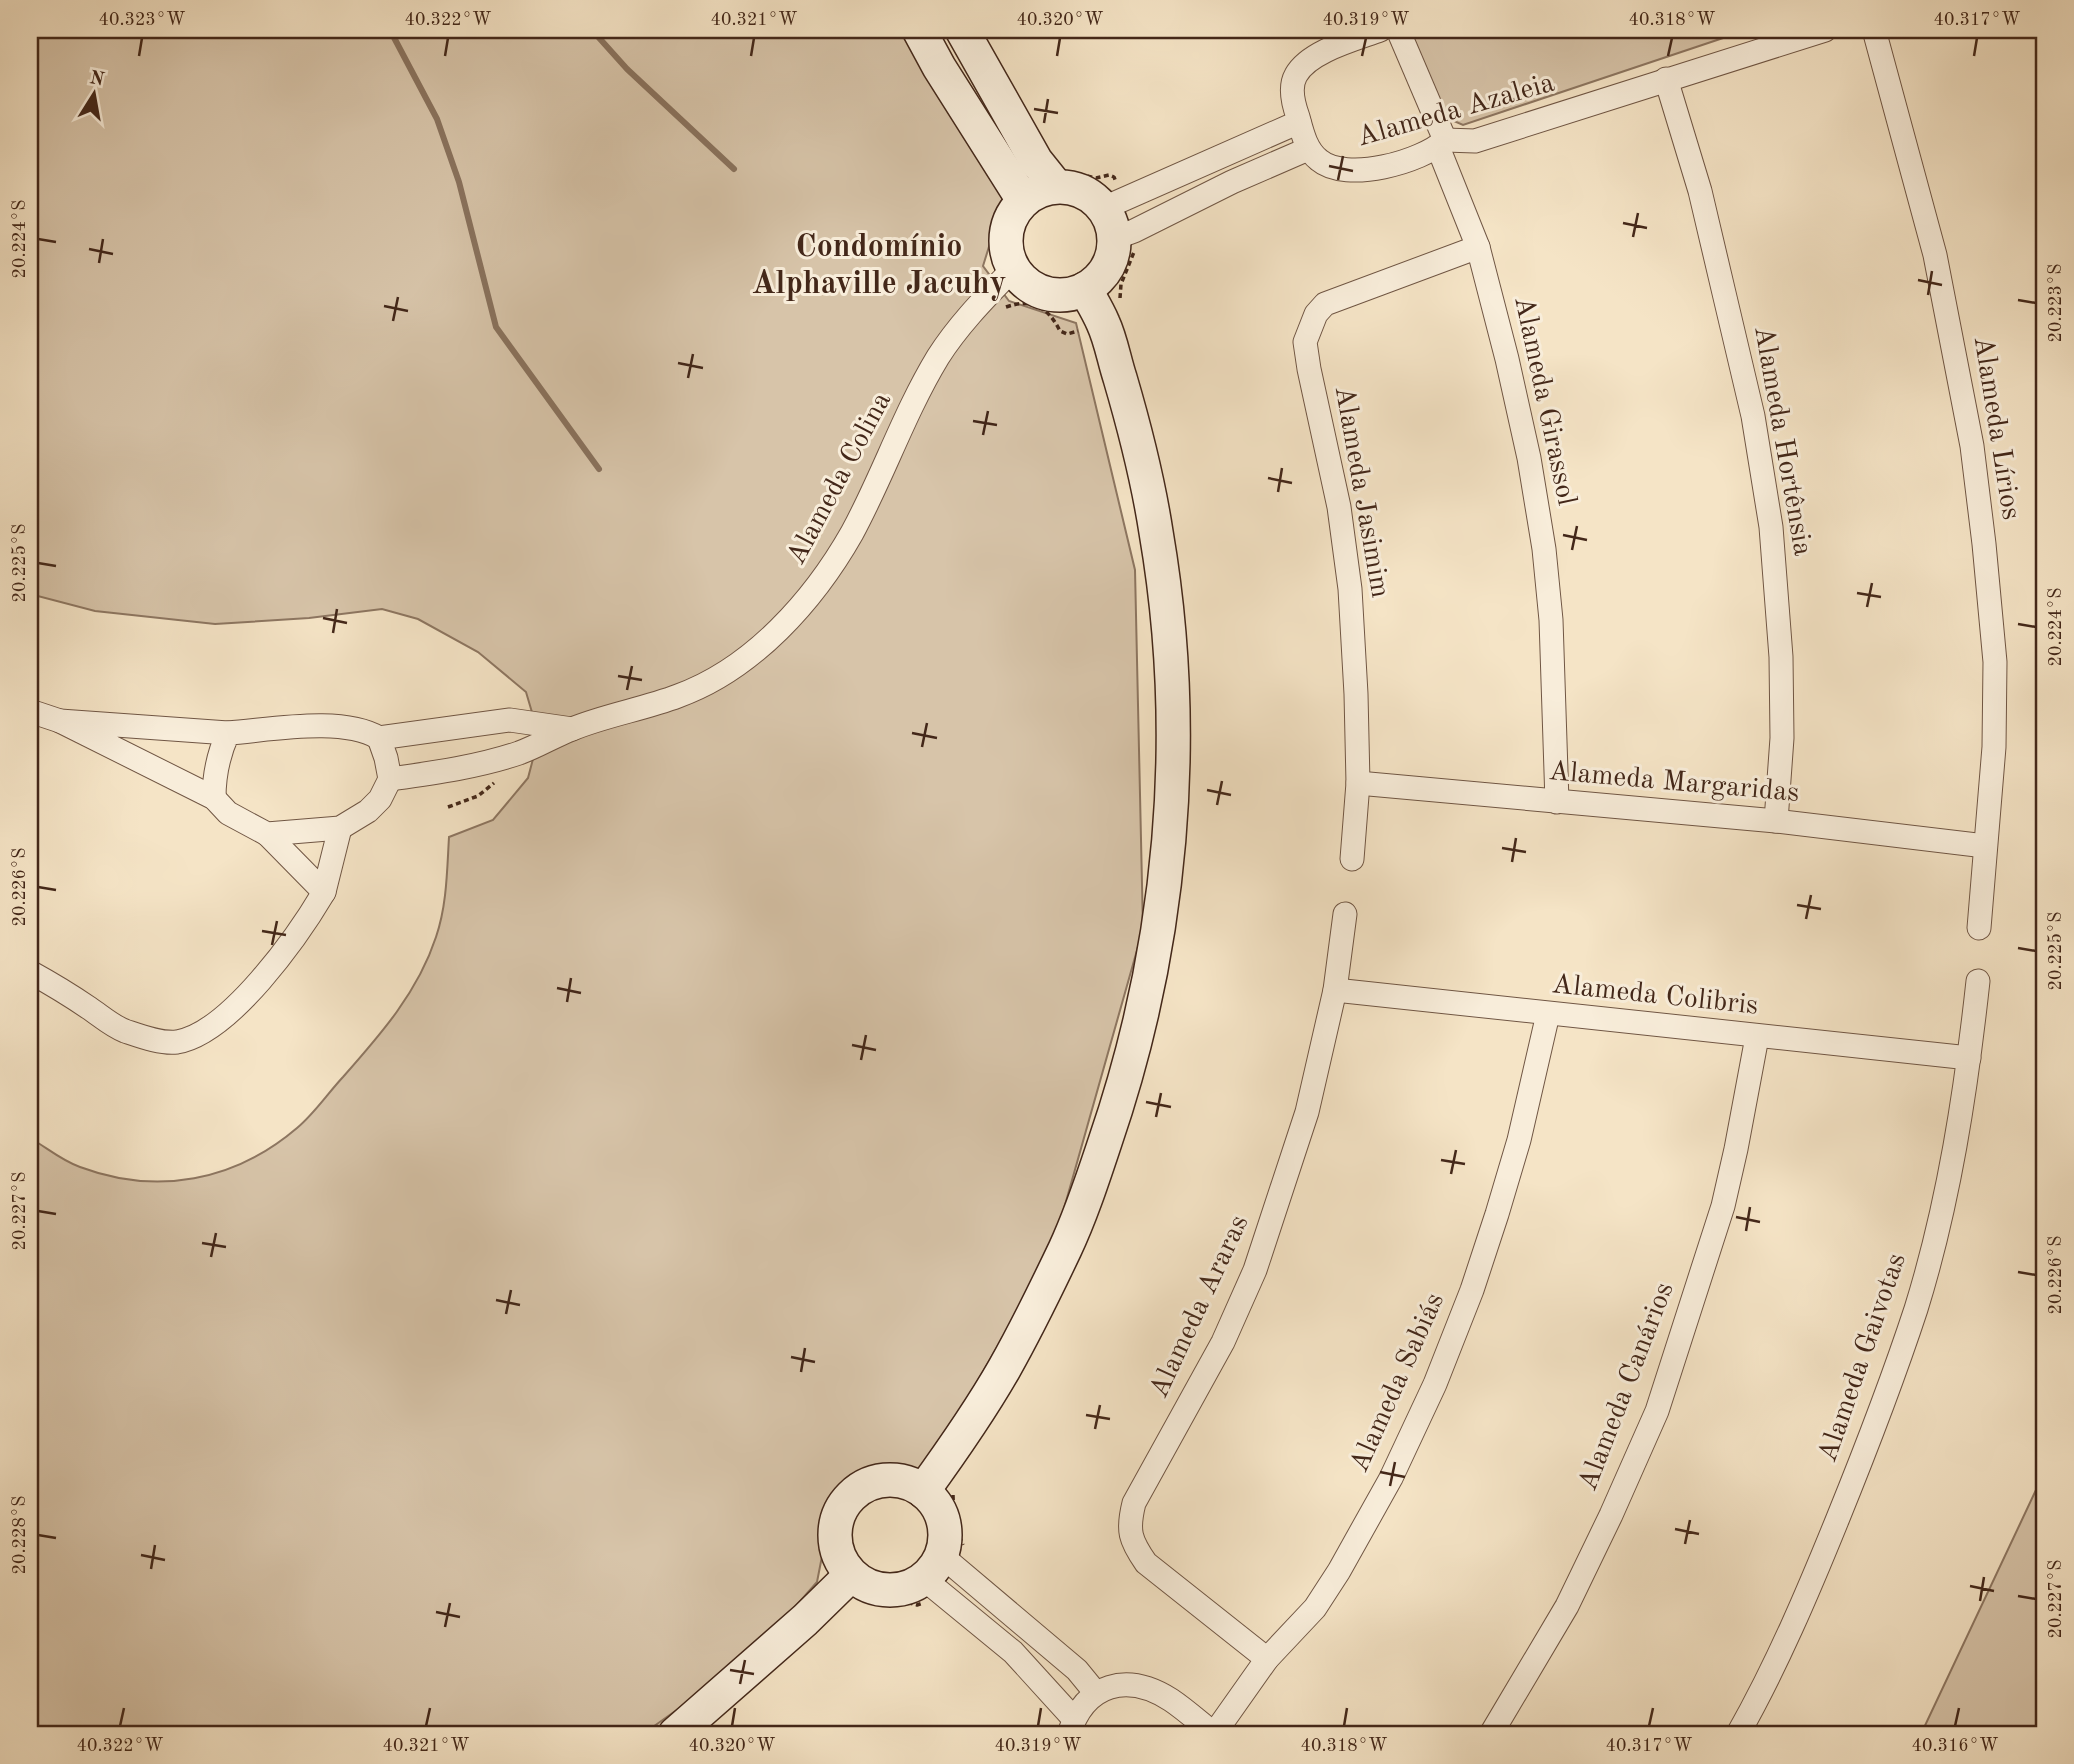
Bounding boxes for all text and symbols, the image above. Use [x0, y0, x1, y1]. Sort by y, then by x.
text: 40.323°W [99, 11, 185, 29]
text: 40.322°W [405, 11, 491, 29]
text: 40.321°W [711, 11, 797, 29]
text: 40.320°W [1017, 11, 1103, 29]
text: 40.319°W [1323, 11, 1409, 29]
text: 40.318°W [1629, 11, 1715, 29]
text: 40.317°W [1934, 11, 2020, 29]
north arrow [60, 60, 130, 130]
text: N [88, 69, 106, 91]
street label: Alameda Azaleia [1354, 69, 1558, 153]
text: 20.224°S [11, 200, 29, 278]
district label: Condomínio Alphaville Jacuhy [751, 232, 1007, 301]
text: 20.223°S [2047, 264, 2065, 342]
street label: Alameda Girassol [1508, 294, 1580, 508]
street label: Alameda Hortênsia [1748, 324, 1816, 558]
street label: Alameda Lírios [1968, 334, 2024, 522]
street label: Alameda Jasimim [1329, 384, 1393, 600]
street label: Alameda Colina [783, 388, 897, 570]
text: 20.225°S [11, 524, 29, 602]
text: 20.224°S [2047, 588, 2065, 666]
street label: Alameda Margaridas [1547, 758, 1801, 808]
text: 20.226°S [11, 848, 29, 926]
text: 20.225°S [2047, 912, 2065, 990]
street label: Alameda Colibris [1550, 971, 1760, 1021]
text: 20.227°S [11, 1172, 29, 1250]
street label: Alameda Araras [1145, 1211, 1255, 1403]
text: 20.226°S [2047, 1236, 2065, 1314]
street label: Alameda Gaivotas [1814, 1250, 1912, 1466]
street label: Alameda Canários [1574, 1279, 1680, 1495]
street label: Alameda Sabiás [1346, 1289, 1450, 1477]
text: 20.228°S [11, 1496, 29, 1574]
text: 20.227°S [2047, 1560, 2065, 1638]
text: 40.322°W [77, 1737, 163, 1755]
text: 40.321°W [383, 1737, 469, 1755]
text: 40.320°W [689, 1737, 775, 1755]
text: 40.319°W [995, 1737, 1081, 1755]
text: 40.318°W [1301, 1737, 1387, 1755]
text: 40.317°W [1606, 1737, 1692, 1755]
text: 40.316°W [1912, 1737, 1998, 1755]

